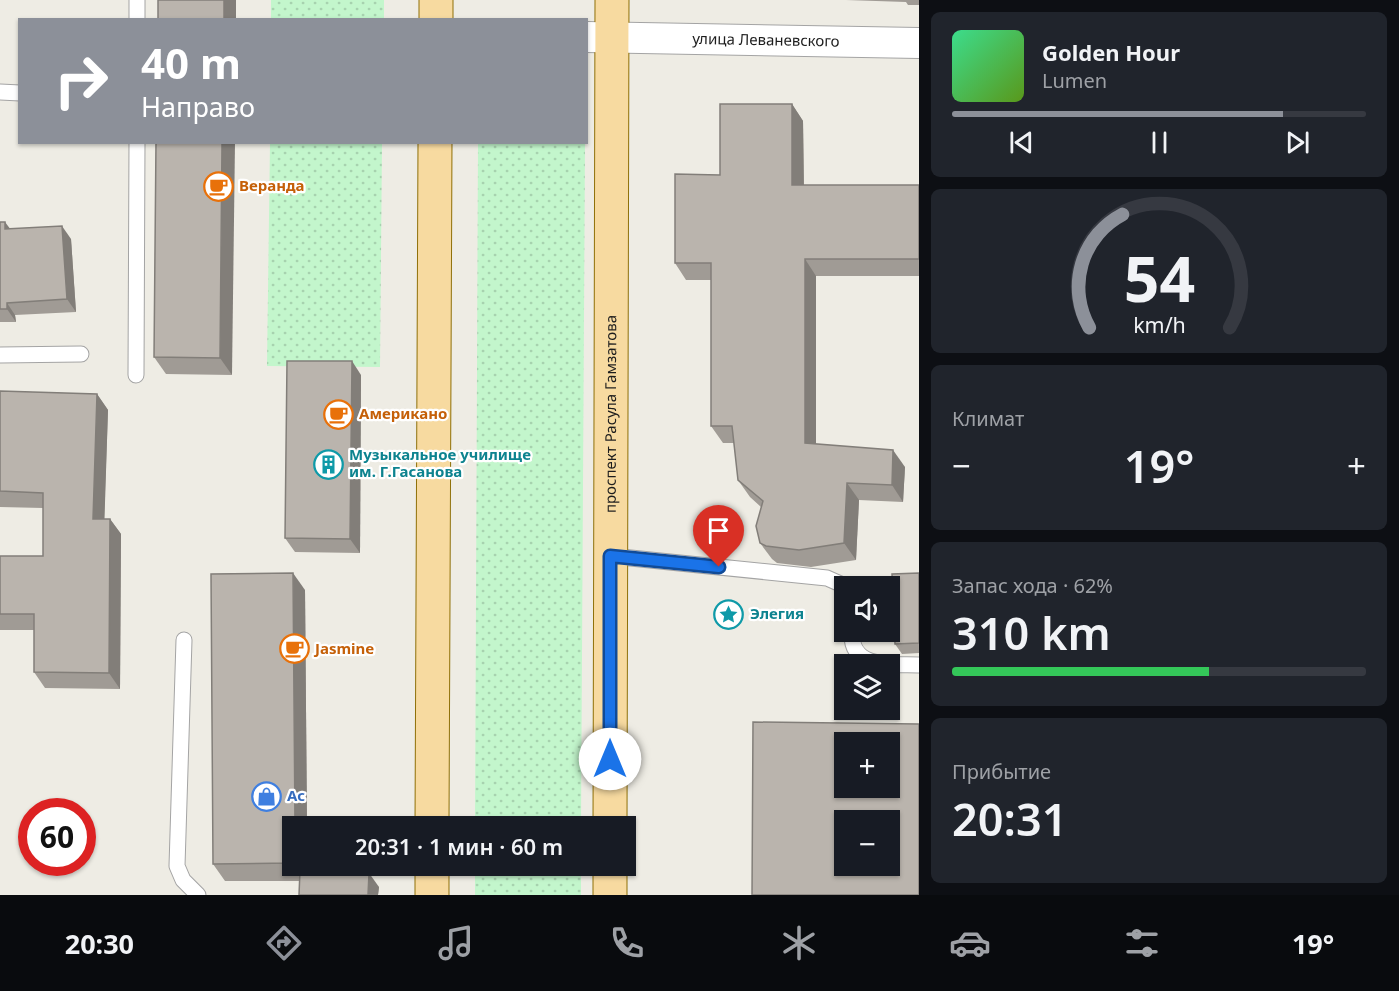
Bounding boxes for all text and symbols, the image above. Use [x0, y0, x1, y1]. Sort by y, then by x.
street label: улица Леваневского [692, 28, 840, 51]
text: 40 m [141, 34, 241, 91]
text: Golden Hour [1042, 37, 1180, 67]
icon: right [42, 42, 120, 120]
text: Lumen [1042, 67, 1107, 94]
text: Направо [141, 88, 255, 125]
icon: previous [1005, 126, 1038, 159]
icon: pause [1143, 126, 1176, 159]
icon: next [1281, 126, 1314, 159]
cafe icon: Веранда [202, 170, 234, 202]
place label: Веранда [239, 175, 305, 195]
text: 54 [1123, 235, 1195, 320]
text: km/h [1133, 310, 1185, 339]
street label: проспект Расула Гамзатова [600, 315, 620, 513]
cafe icon: Американо [322, 398, 354, 430]
place label: Американо [359, 403, 447, 423]
text: Климат [952, 405, 1024, 432]
text: 19° [1124, 435, 1194, 496]
text: − [952, 443, 971, 488]
text: + [1347, 443, 1366, 488]
place label: Музыкальное училище им. Г.Гасанова [349, 444, 531, 481]
building icon: Музыкальное училище им. Г.Гасанова [312, 448, 344, 480]
pin [693, 505, 744, 567]
icon: arrive [702, 514, 735, 547]
text: Запас хода · 62% [952, 572, 1113, 599]
map controls [834, 576, 900, 876]
button: sound [834, 576, 900, 642]
place icon: Элегия [713, 598, 745, 630]
text: 310 km [952, 602, 1111, 663]
place label: Элегия [750, 603, 804, 623]
cafe icon: Jasmine [278, 633, 310, 665]
place label: Jasmine [313, 638, 374, 658]
button: layers [834, 654, 900, 720]
position arrow [578, 727, 642, 791]
button: + [834, 732, 900, 798]
text: Прибытие [952, 758, 1051, 785]
shop icon: Ас [250, 780, 282, 812]
place label: Ас [287, 785, 305, 805]
text: 20:31 [952, 788, 1067, 849]
speed limit sign: 60 [18, 798, 96, 876]
button: − [834, 810, 900, 876]
text: 20:31 · 1 мин · 60 m [355, 831, 563, 861]
icon: directions [263, 922, 305, 964]
icon: music [435, 922, 477, 964]
icon: phone [606, 922, 648, 964]
icon: climate [778, 922, 820, 964]
icon: car [949, 922, 991, 964]
icon: filters [1121, 922, 1163, 964]
text: 20:30 [65, 925, 134, 962]
text: 19° [1292, 925, 1334, 962]

